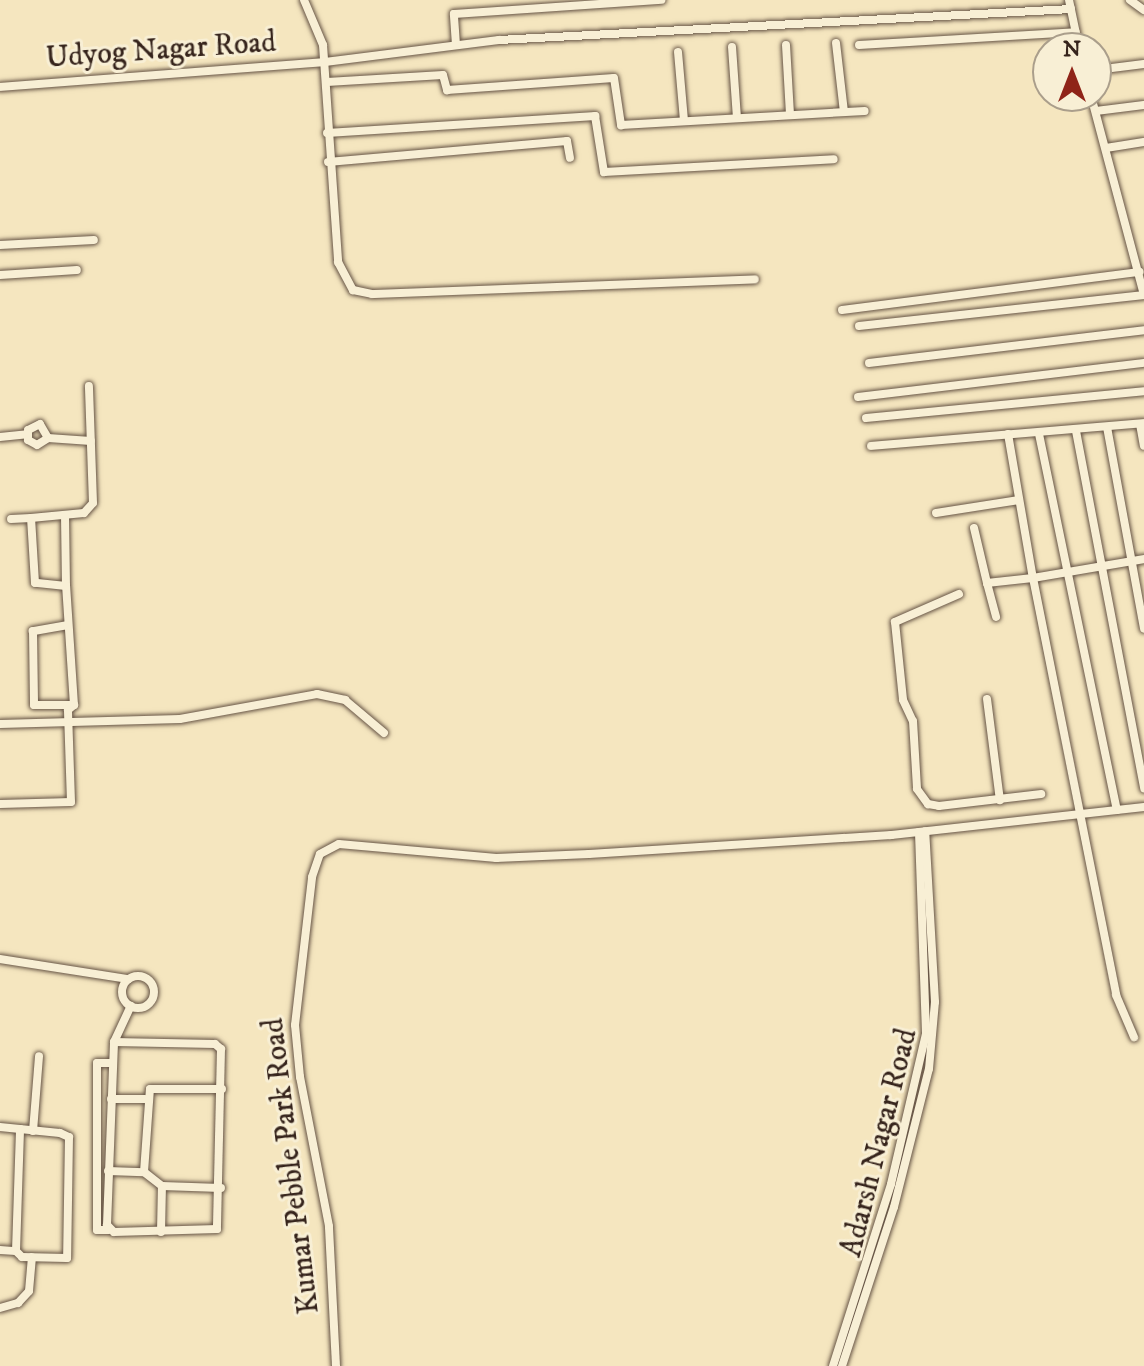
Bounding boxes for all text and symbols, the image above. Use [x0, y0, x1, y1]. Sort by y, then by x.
street label: Udyog Nagar Road [45, 25, 277, 77]
north arrow [1032, 32, 1112, 112]
text: N [1063, 36, 1081, 63]
street label: Kumar Pebble Park Road [256, 1016, 328, 1316]
street label: Adarsh Nagar Road [834, 1025, 926, 1261]

